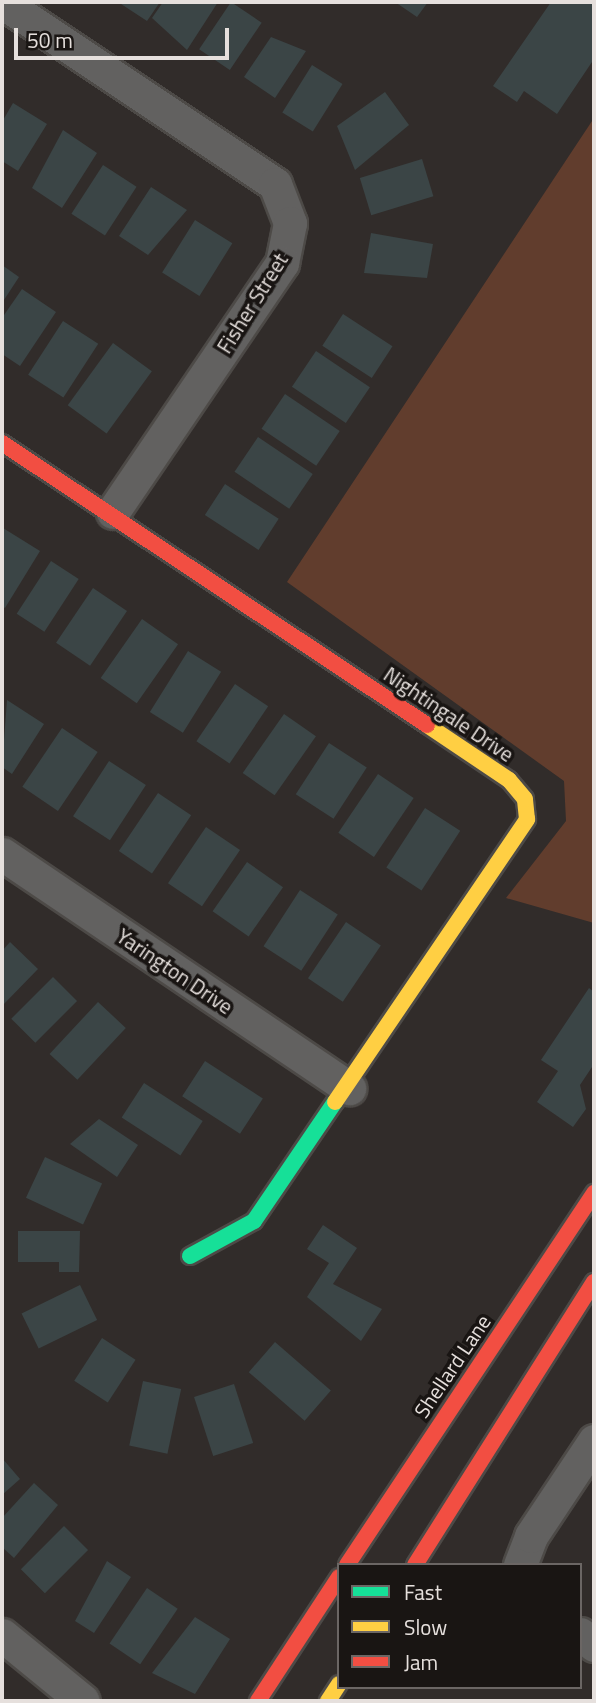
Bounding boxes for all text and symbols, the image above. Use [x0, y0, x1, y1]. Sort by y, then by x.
scale bar [18, 14, 233, 58]
text: 50 m [27, 24, 73, 56]
street label: Fisher Street [211, 248, 293, 358]
street label: Nightingale Drive [379, 661, 519, 767]
street label: Yarington Drive [112, 923, 238, 1019]
street label: Shellard Lane [408, 1310, 496, 1422]
legend [337, 1563, 582, 1689]
text: Fast [404, 1576, 442, 1608]
text: Slow [404, 1611, 447, 1643]
text: Jam [404, 1646, 438, 1678]

